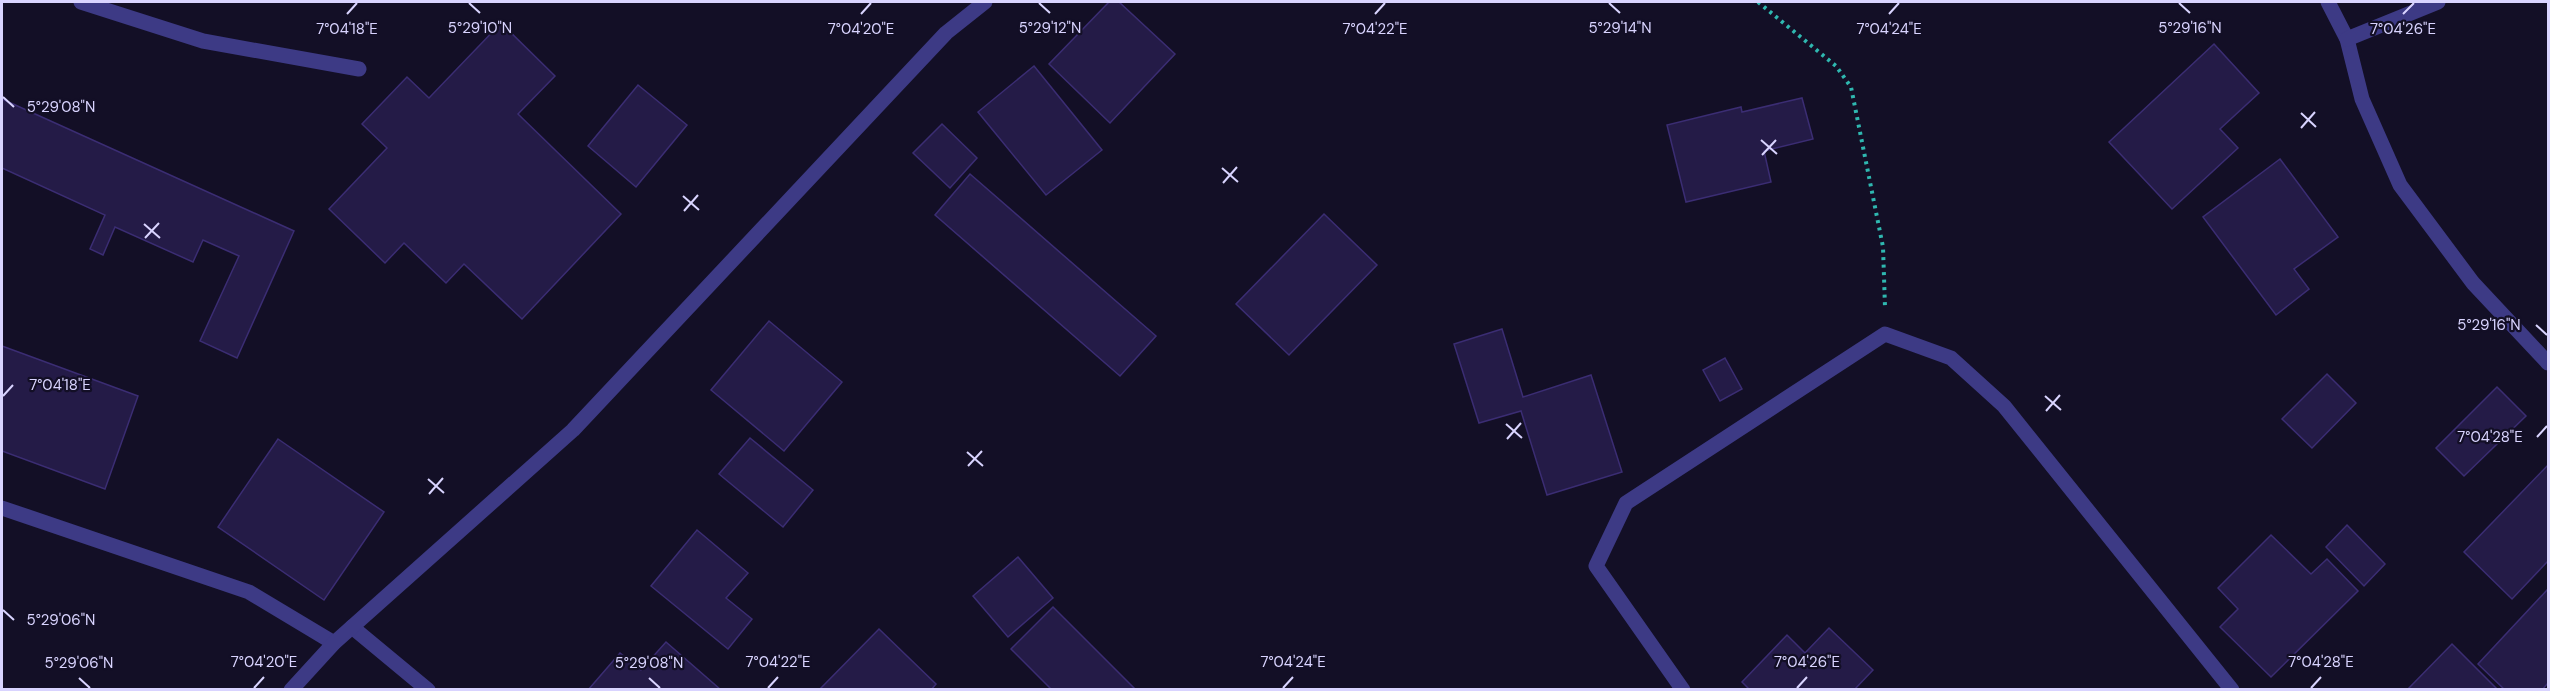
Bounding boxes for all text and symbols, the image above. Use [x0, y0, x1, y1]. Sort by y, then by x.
text: 5°29'10"N [448, 18, 512, 38]
text: 5°29'12"N [1019, 18, 1081, 38]
text: 5°29'14"N [1588, 18, 1652, 38]
text: 5°29'16"N [2158, 18, 2222, 38]
text: 7°04'18"E [316, 19, 378, 39]
text: 7°04'20"E [828, 19, 894, 39]
text: 7°04'22"E [1342, 19, 1408, 39]
text: 7°04'24"E [1856, 19, 1922, 39]
text: 7°04'26"E [2370, 19, 2436, 39]
text: 5°29'08"N [27, 97, 95, 117]
text: 5°29'16"N [2457, 315, 2521, 335]
text: 7°04'18"E [29, 375, 91, 395]
text: 7°04'28"E [2457, 427, 2523, 447]
text: 5°29'06"N [26, 610, 96, 630]
text: 7°04'20"E [231, 652, 297, 672]
text: 7°04'22"E [745, 652, 811, 672]
text: 7°04'24"E [1260, 652, 1326, 672]
text: 7°04'26"E [1774, 652, 1840, 672]
text: 7°04'28"E [2288, 652, 2354, 672]
text: 5°29'06"N [44, 653, 114, 673]
text: 5°29'08"N [615, 653, 683, 673]

